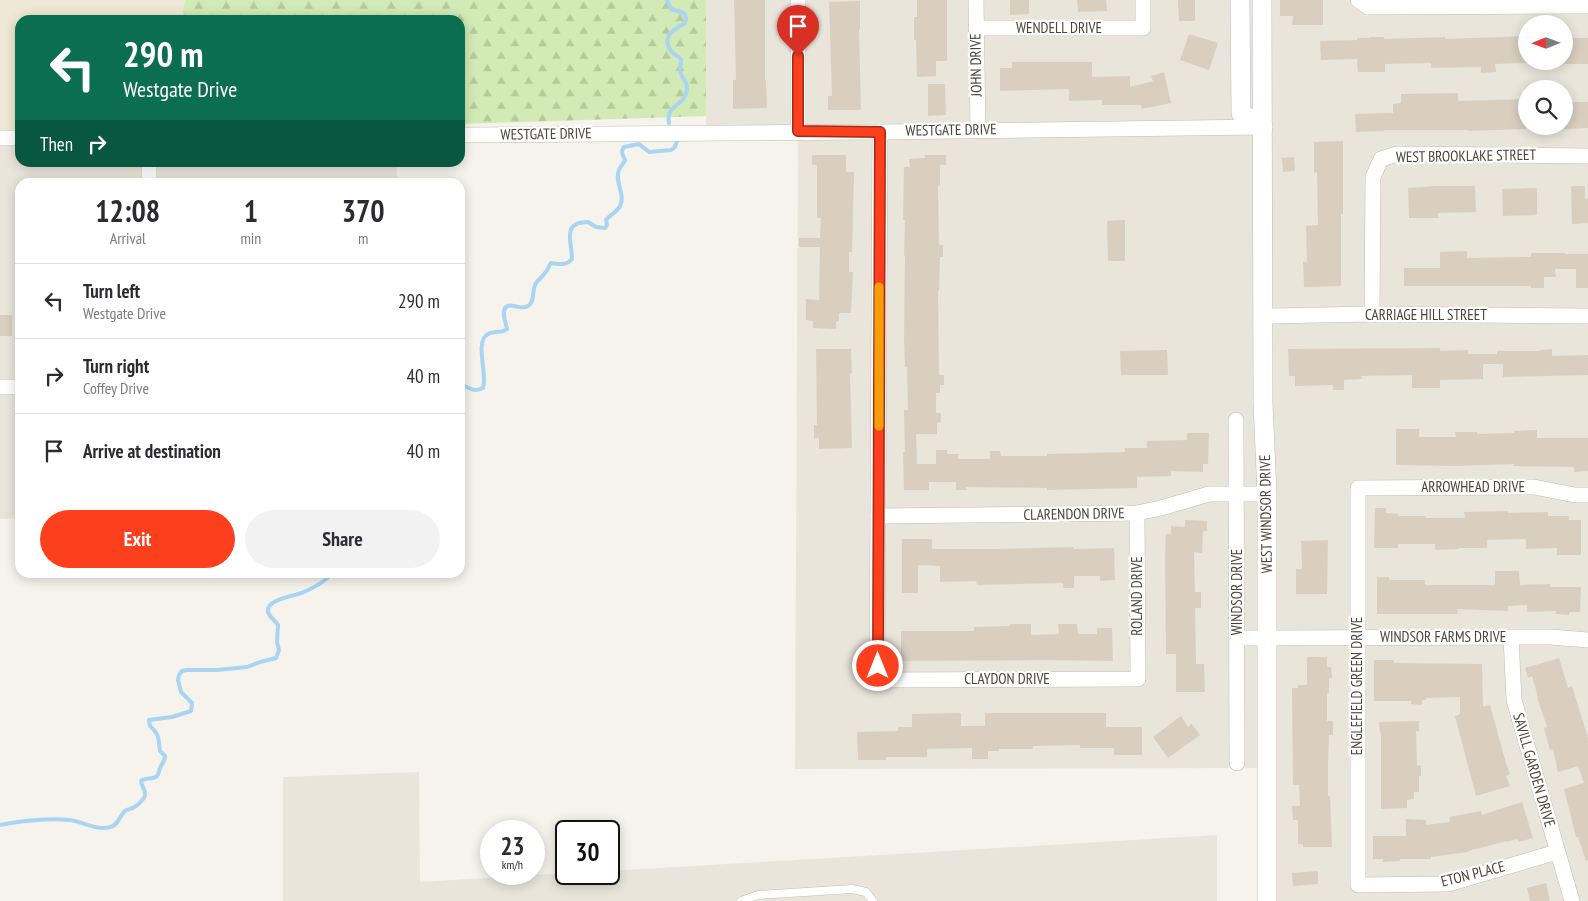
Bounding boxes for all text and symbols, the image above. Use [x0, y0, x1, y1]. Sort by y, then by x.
pin [777, 5, 819, 56]
icon: arrive [784, 12, 812, 40]
north arrow [1518, 15, 1572, 70]
map controls [1518, 15, 1573, 135]
street label: WENDELL DRIVE [1016, 18, 1102, 37]
text: 290 m [123, 31, 204, 77]
street label: JOHN DRIVE [965, 33, 986, 98]
icon: left [40, 35, 105, 100]
text: Westgate Drive [123, 75, 237, 103]
button: search [1518, 80, 1573, 135]
street label: WESTGATE DRIVE [905, 119, 997, 140]
street label: WESTGATE DRIVE [500, 123, 592, 144]
icon: right [83, 130, 111, 158]
text: Then [40, 132, 73, 156]
street label: WEST BROOKLAKE STREET [1396, 145, 1537, 166]
text: 12:08 [95, 191, 160, 230]
text: 1 [244, 191, 258, 230]
text: 370 [342, 191, 385, 230]
text: Arrival [110, 228, 146, 248]
text: min [240, 228, 261, 248]
text: m [358, 228, 368, 248]
text: Turn left [83, 279, 140, 303]
icon: left [40, 287, 68, 315]
text: 290 m [398, 289, 440, 313]
text: Westgate Drive [83, 303, 166, 323]
street label: CARRIAGE HILL STREET [1365, 305, 1487, 324]
text: Turn right [83, 354, 149, 378]
icon: right [40, 362, 68, 390]
text: 40 m [407, 364, 440, 388]
text: Coffey Drive [83, 378, 149, 398]
icon: arrive [40, 437, 68, 465]
text: Arrive at destination [83, 439, 221, 463]
text: 40 m [407, 439, 440, 463]
street label: WEST WINDSOR DRIVE [1255, 455, 1276, 573]
street label: ARROWHEAD DRIVE [1421, 477, 1525, 496]
street label: CLARENDON DRIVE [1023, 503, 1125, 524]
button: Exit [40, 510, 235, 568]
button: Share [245, 510, 440, 568]
street label: WINDSOR DRIVE [1227, 549, 1246, 635]
street label: ROLAND DRIVE [1127, 556, 1146, 636]
street label: ENGLEFIELD GREEN DRIVE [1347, 617, 1366, 755]
street label: WINDSOR FARMS DRIVE [1380, 627, 1506, 646]
position arrow [851, 639, 903, 691]
street label: CLAYDON DRIVE [964, 669, 1050, 688]
street label: SAVILL GARDEN DRIVE [1509, 711, 1560, 829]
speed limit sign: 30 [555, 820, 620, 885]
text: 23 [501, 830, 524, 862]
street label: ETON PLACE [1439, 856, 1507, 891]
text: km/h [502, 857, 523, 872]

